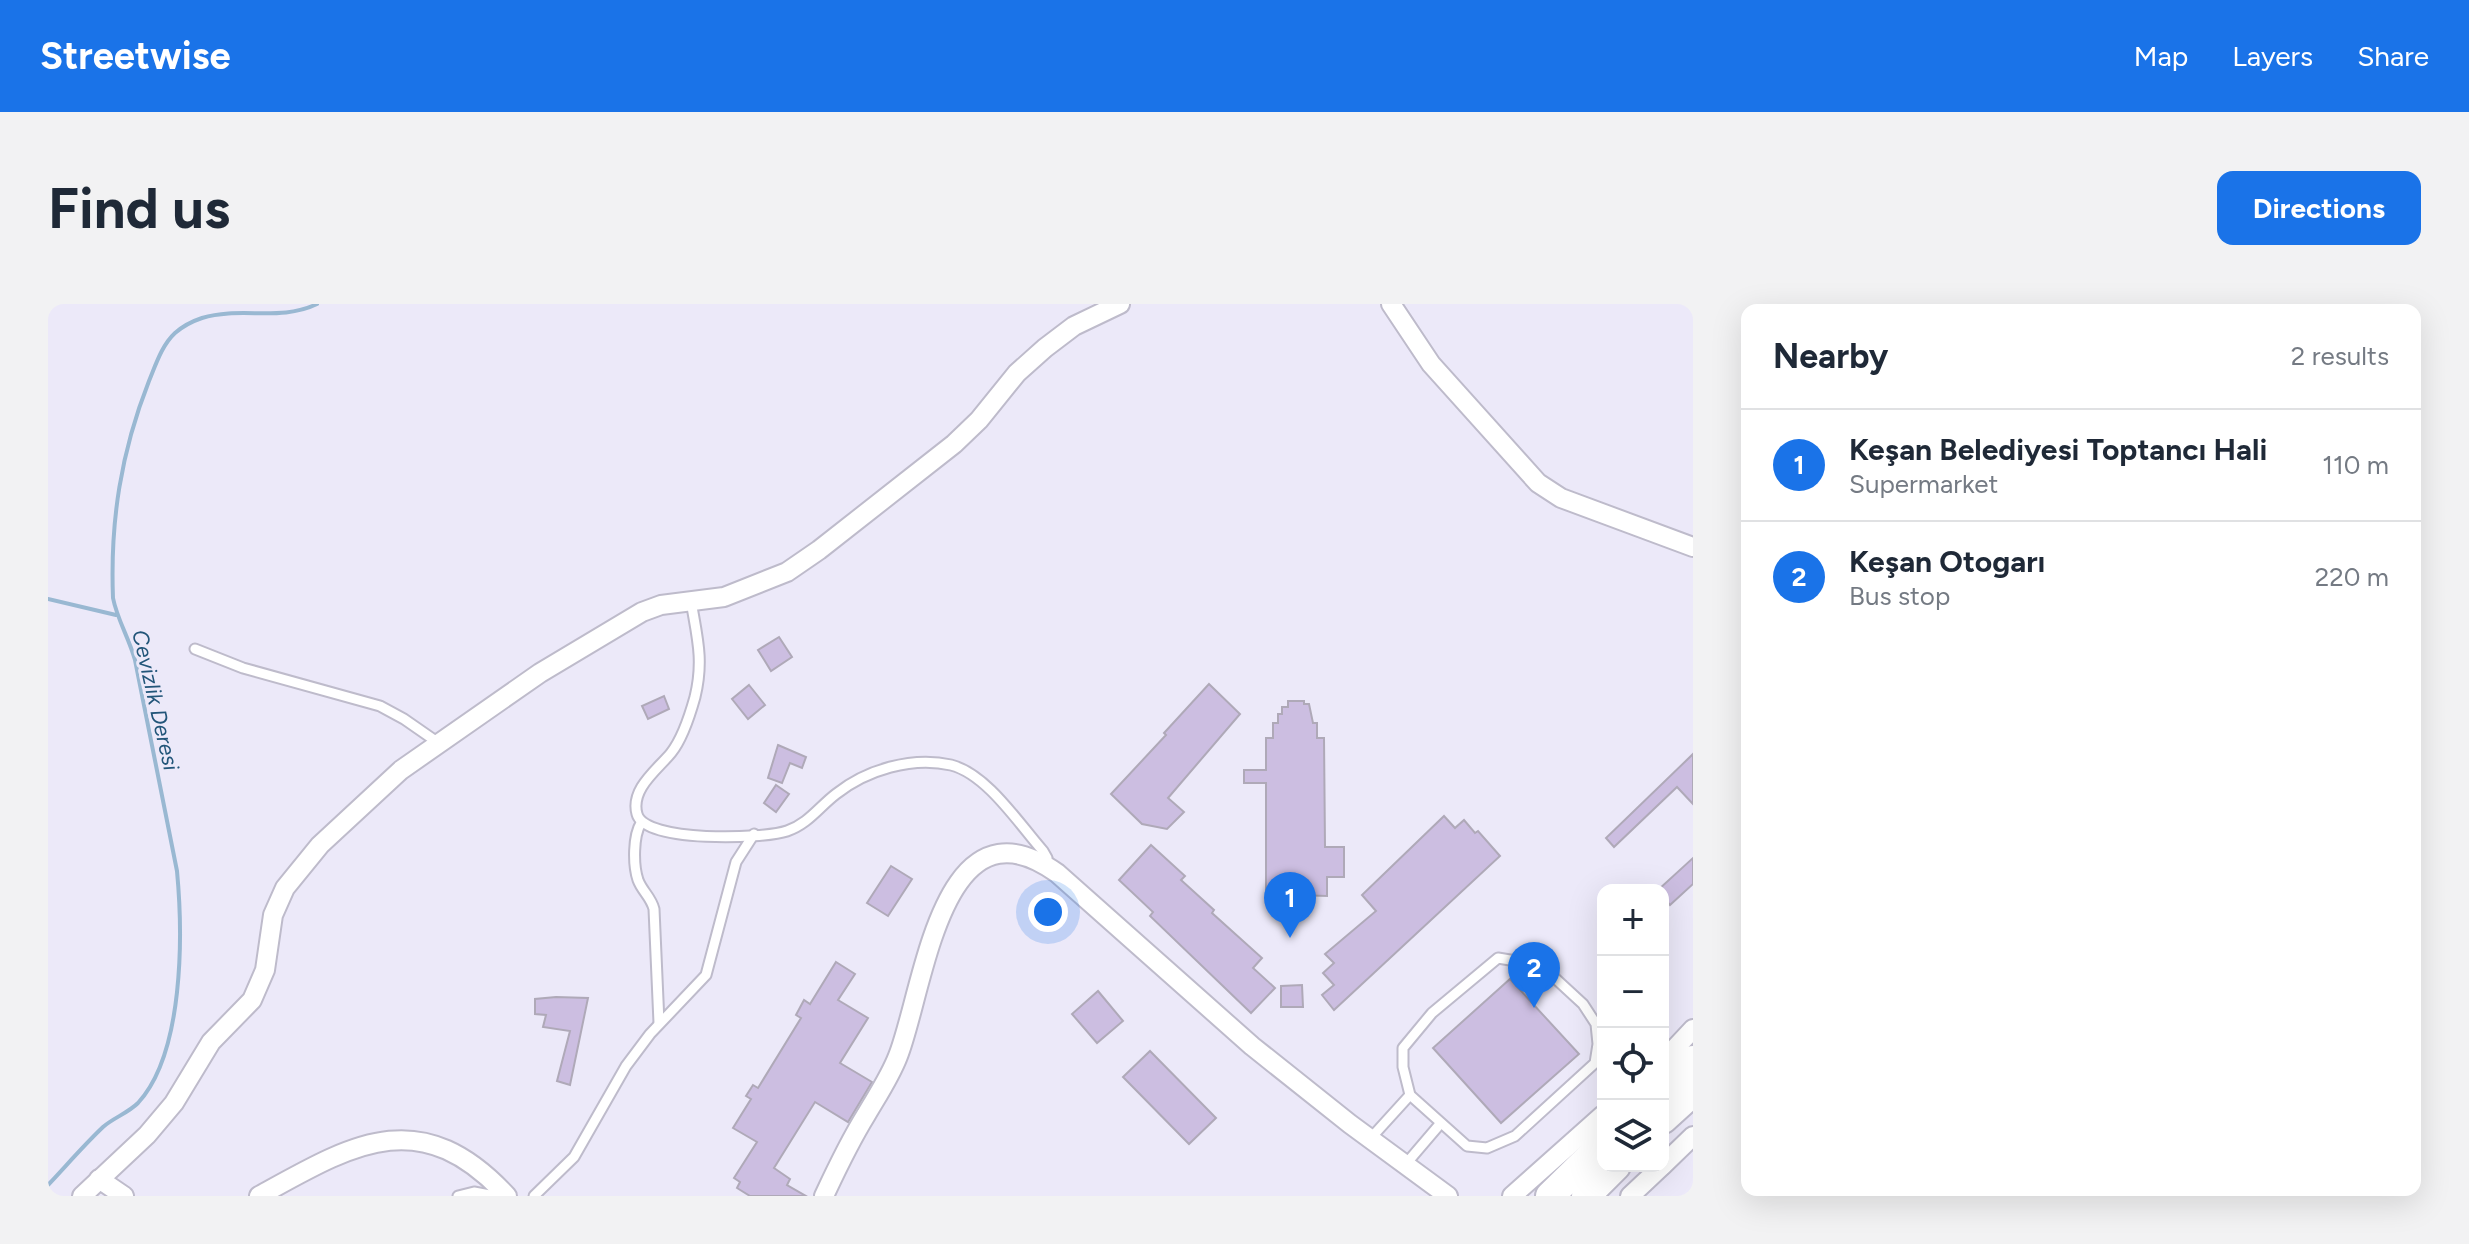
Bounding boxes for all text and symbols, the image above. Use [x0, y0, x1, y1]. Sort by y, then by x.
text: Streetwise [40, 33, 231, 79]
text: Map [2134, 39, 2188, 73]
text: Layers [2232, 39, 2313, 73]
text: Share [2357, 39, 2429, 73]
button: Directions [2217, 171, 2421, 245]
text: Find us [48, 175, 230, 242]
text: Nearby [1773, 336, 1888, 377]
text: 2 results [2291, 340, 2389, 372]
text: Keşan Belediyesi Toptancı Hali [1849, 431, 2267, 468]
text: 1 [1794, 449, 1804, 481]
text: 110 m [2322, 449, 2389, 481]
text: Supermarket [1849, 468, 1998, 500]
text: Keşan Otogarı [1849, 543, 2045, 580]
text: 2 [1791, 561, 1807, 593]
text: 220 m [2315, 561, 2389, 593]
text: Bus stop [1849, 580, 1950, 612]
water label: Cevizlik Deresi [126, 627, 185, 774]
pin: 1 [1264, 872, 1316, 938]
map controls [1597, 884, 1669, 1172]
button: + [1597, 884, 1669, 956]
your location [1028, 892, 1068, 932]
pin: 2 [1508, 942, 1560, 1008]
button: − [1597, 956, 1669, 1028]
button: locate [1597, 1028, 1669, 1100]
button: layers [1597, 1100, 1669, 1172]

